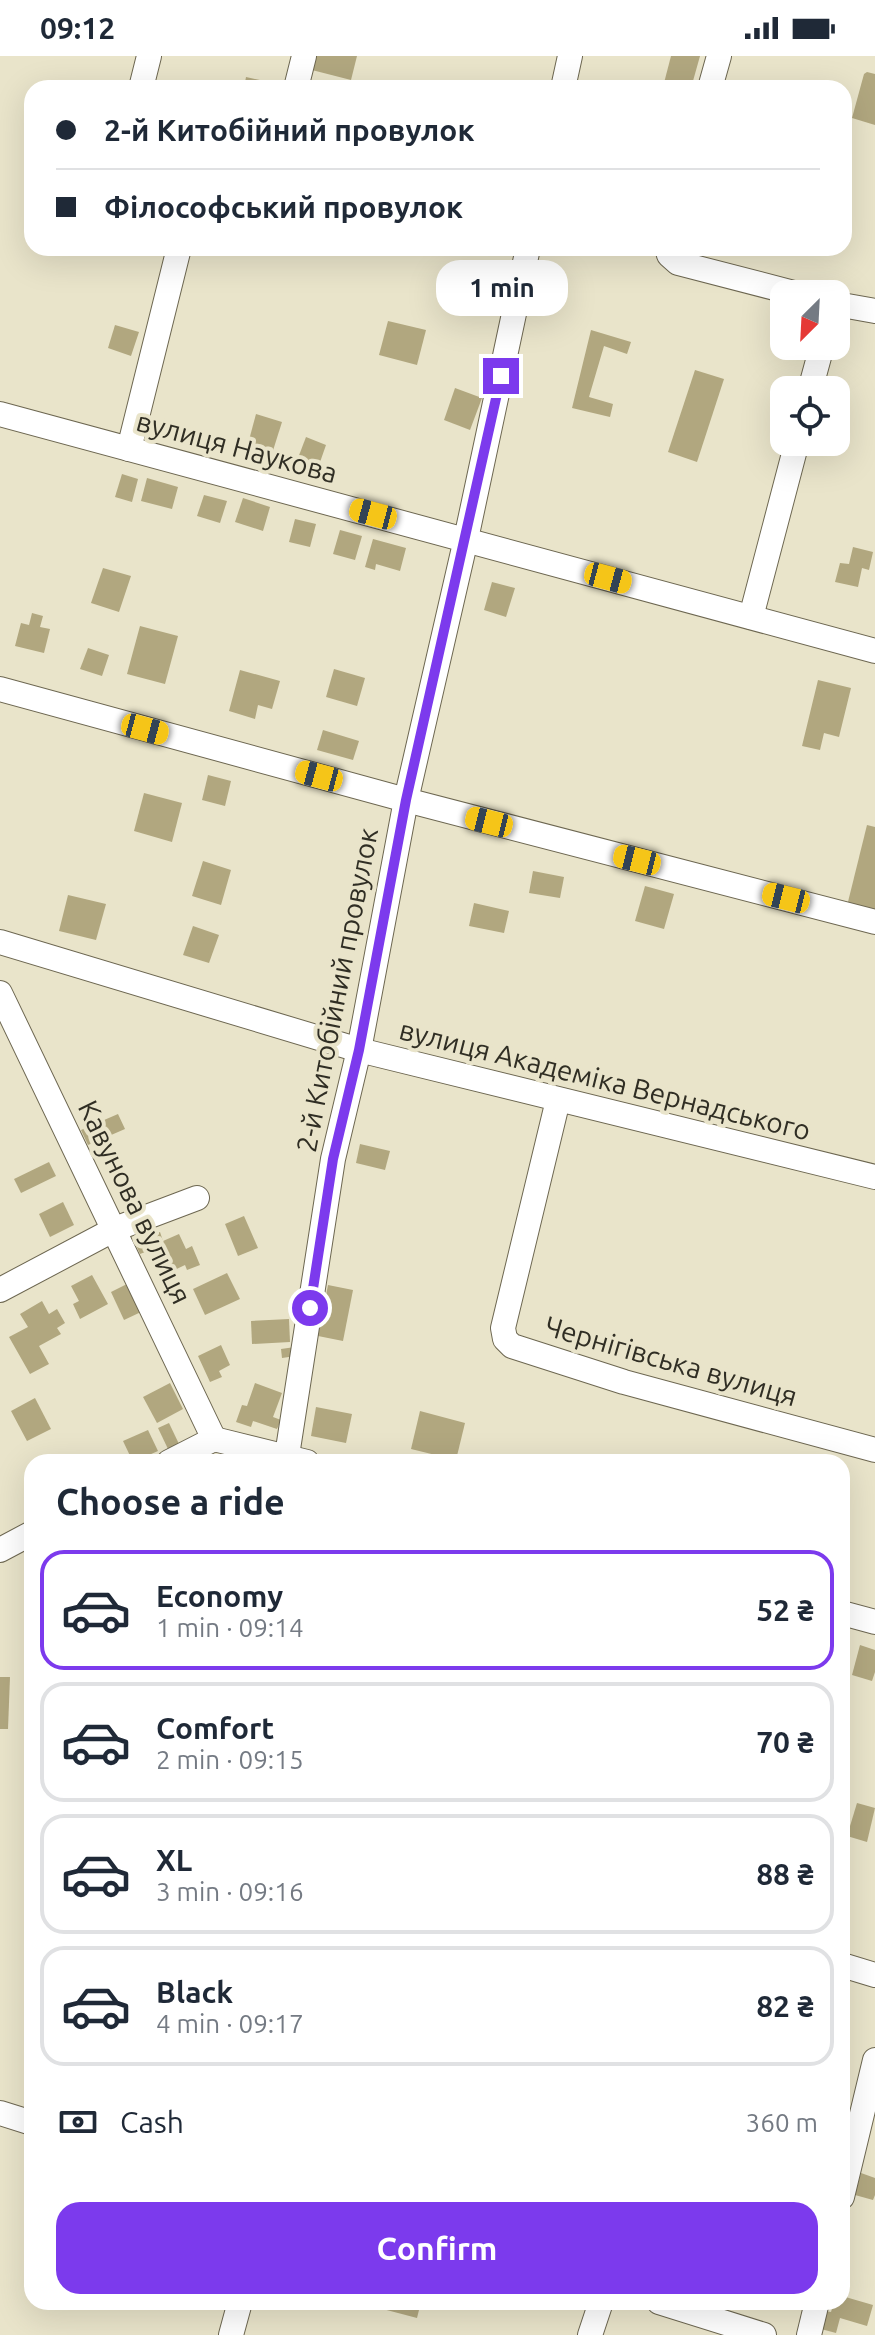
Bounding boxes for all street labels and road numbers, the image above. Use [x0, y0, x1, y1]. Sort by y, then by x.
street label: вулиця Наукова [133, 405, 341, 488]
street label: 2-й Китобійний провулок [290, 825, 383, 1155]
street label: вулиця Академіка Вернадського [396, 1013, 814, 1146]
street label: Кавунова вулиця [73, 1095, 198, 1308]
street label: Чернігівська вулиця [541, 1310, 801, 1411]

